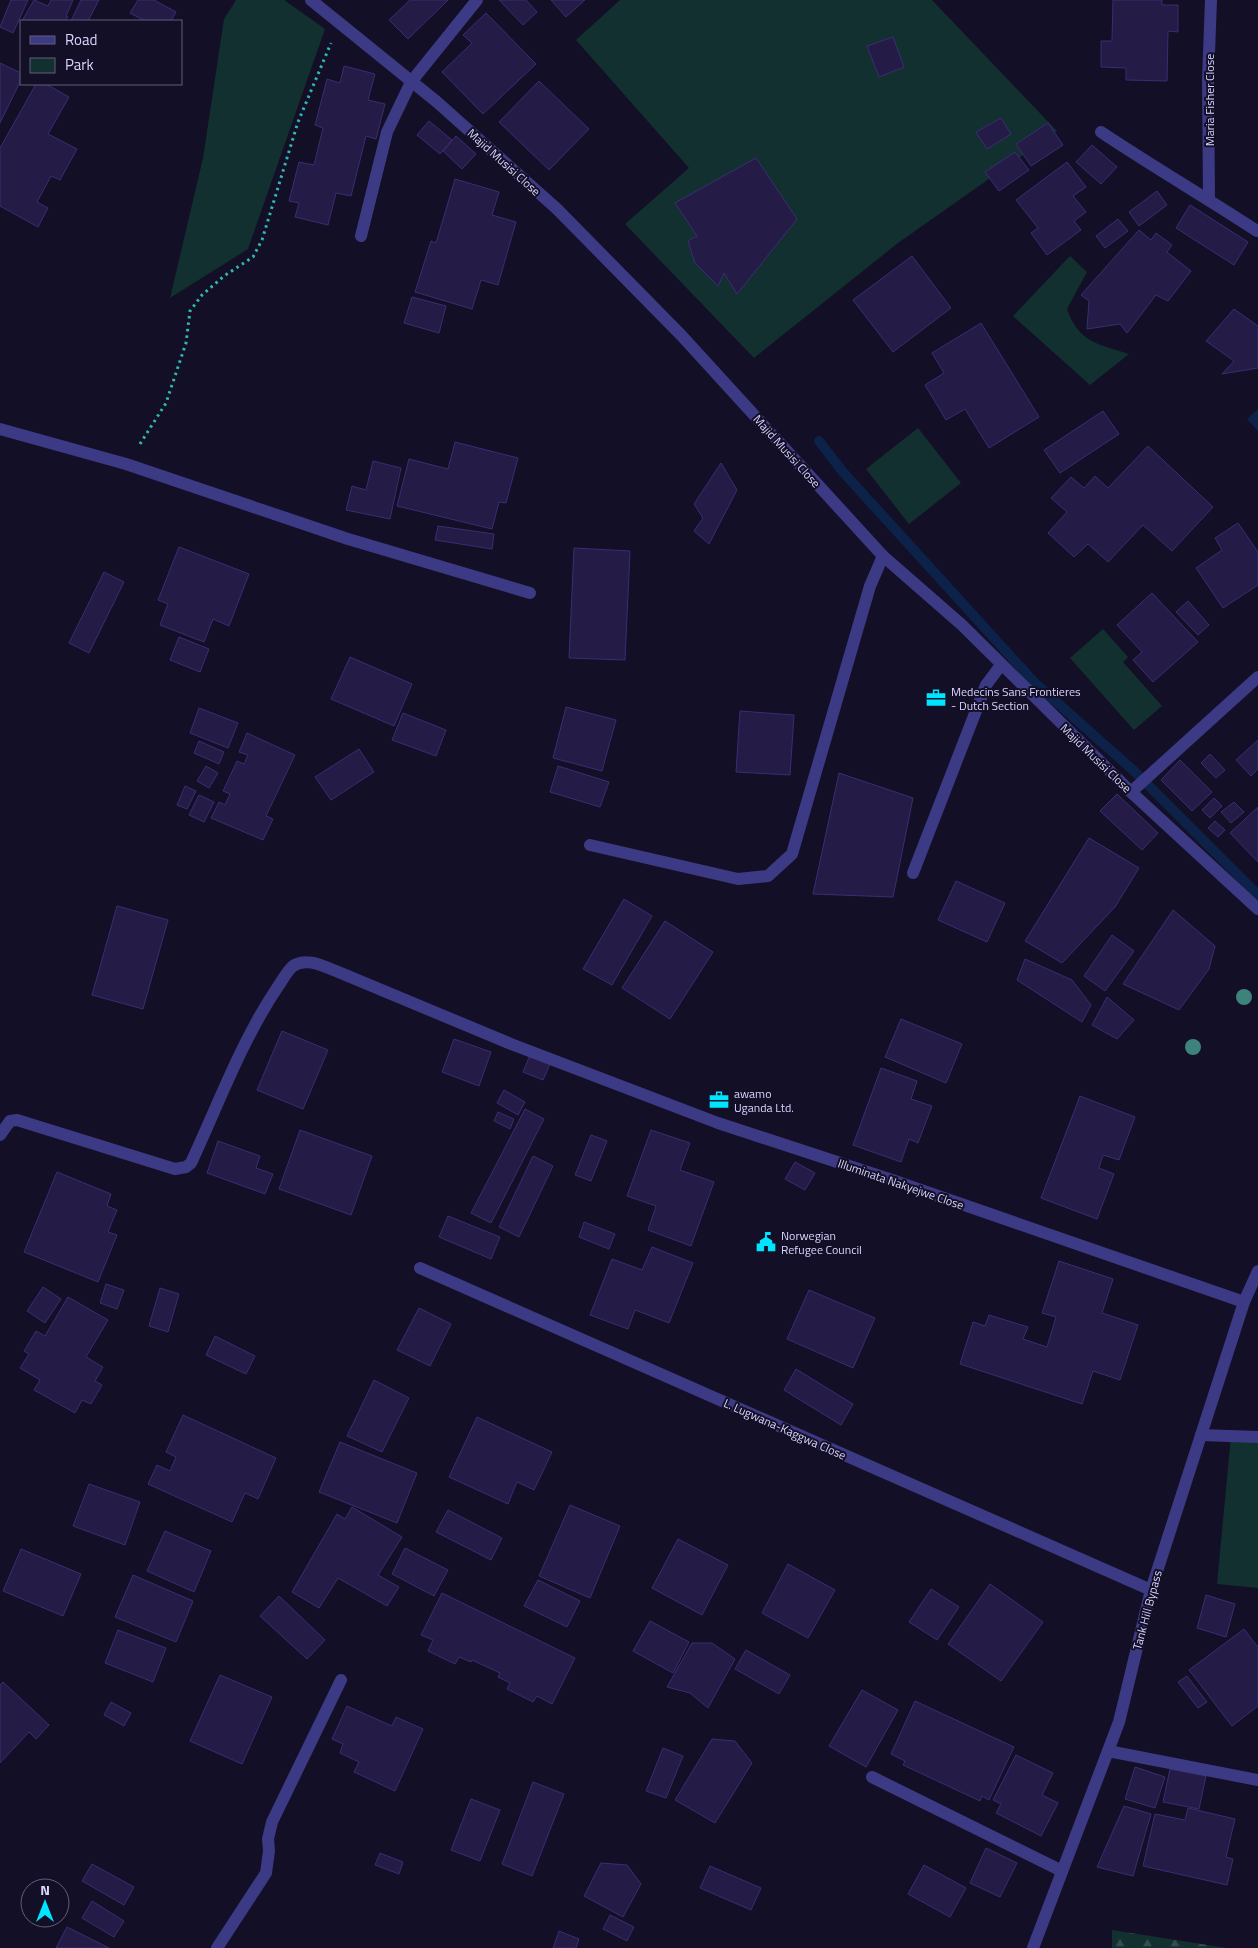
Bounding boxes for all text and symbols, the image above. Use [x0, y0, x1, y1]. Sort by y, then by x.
legend [20, 20, 182, 85]
text: Road [65, 28, 97, 51]
text: Park [65, 53, 94, 76]
street label: Maria Fisher Close [1200, 54, 1219, 146]
street label: Majid Musisi Close [463, 124, 545, 200]
street label: Majid Musisi Close [749, 410, 825, 492]
place label: Medecins Sans Frontieres - Dutch Section [951, 682, 1081, 715]
office icon: Medecins Sans Frontieres - Dutch Section [925, 687, 947, 709]
street label: Majid Musisi Close [1056, 719, 1136, 797]
place label: awamo Uganda Ltd. [734, 1084, 794, 1117]
office icon: awamo Uganda Ltd. [708, 1089, 730, 1111]
street label: Illuminata Nakyejwe Close [835, 1154, 967, 1214]
place label: Norwegian Refugee Council [781, 1226, 862, 1259]
public building icon: Norwegian Refugee Council [755, 1231, 777, 1253]
street label: L. Lugwana-Kaggwa Close [721, 1393, 849, 1465]
street label: Tank Hill Bypass [1127, 1568, 1167, 1652]
north arrow [20, 1878, 70, 1928]
text: N [40, 1879, 50, 1900]

